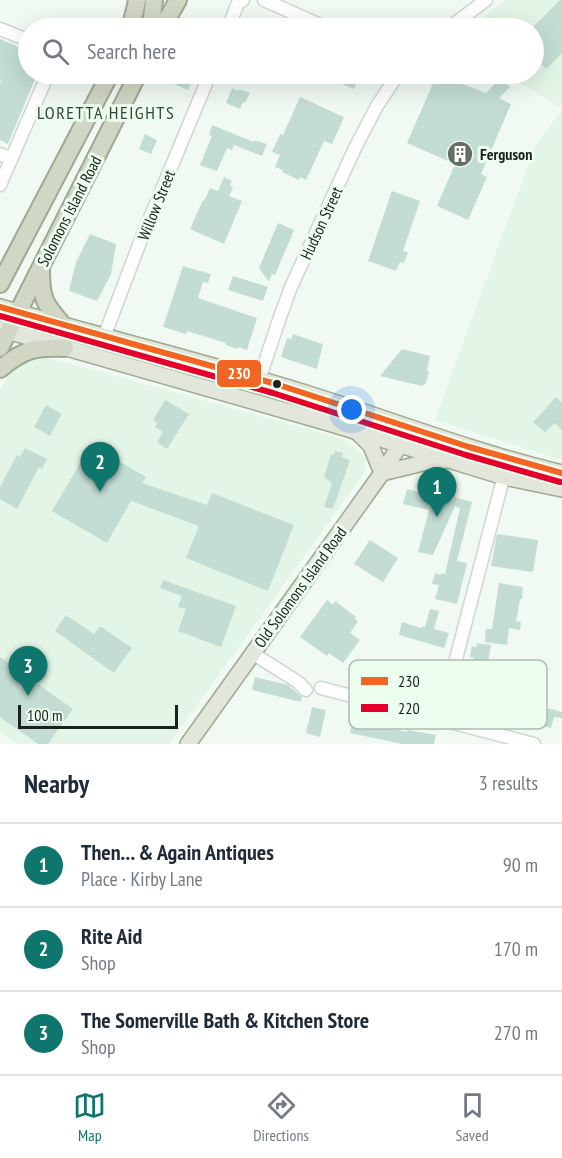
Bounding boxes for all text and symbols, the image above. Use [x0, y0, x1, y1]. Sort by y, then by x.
search box [18, 18, 544, 84]
icon: search [39, 35, 72, 68]
text: Search here [87, 37, 176, 65]
district label: LORETTA HEIGHTS [37, 101, 175, 124]
building icon: Ferguson [445, 139, 475, 169]
place label: Ferguson [480, 144, 532, 164]
street label: Solomons Island Road [33, 152, 106, 270]
street label: Willow Street [133, 166, 179, 243]
street label: Hudson Street [295, 183, 347, 263]
line badge: 230 [216, 359, 262, 388]
text: 230 [228, 363, 251, 383]
unlabelled marker [271, 378, 283, 390]
your location [337, 395, 366, 424]
pin: 2 [80, 442, 120, 492]
pin: 1 [418, 468, 456, 517]
street label: Old Solomons Island Road [250, 523, 351, 651]
pin: 3 [9, 646, 48, 696]
legend [349, 660, 547, 729]
text: 230 [398, 671, 420, 691]
text: 220 [398, 698, 420, 718]
scale bar [18, 702, 178, 730]
text: 100 m [27, 705, 62, 725]
text: Nearby [24, 767, 89, 800]
text: 3 results [479, 770, 538, 796]
text: Then... & Again Antiques [81, 838, 274, 866]
text: 1 [39, 852, 48, 878]
text: 90 m [503, 852, 538, 878]
text: Place · Kirby Lane [81, 866, 203, 892]
text: Rite Aid [81, 922, 142, 950]
text: 2 [39, 936, 48, 962]
text: 170 m [494, 936, 538, 962]
text: Shop [81, 950, 116, 976]
text: The Somerville Bath & Kitchen Store [81, 1006, 369, 1034]
text: 3 [39, 1020, 48, 1046]
text: 270 m [494, 1020, 538, 1046]
text: Shop [81, 1034, 116, 1060]
tab: Map [73, 1089, 106, 1145]
tab: Directions [253, 1089, 309, 1145]
tab: Saved [456, 1089, 489, 1145]

